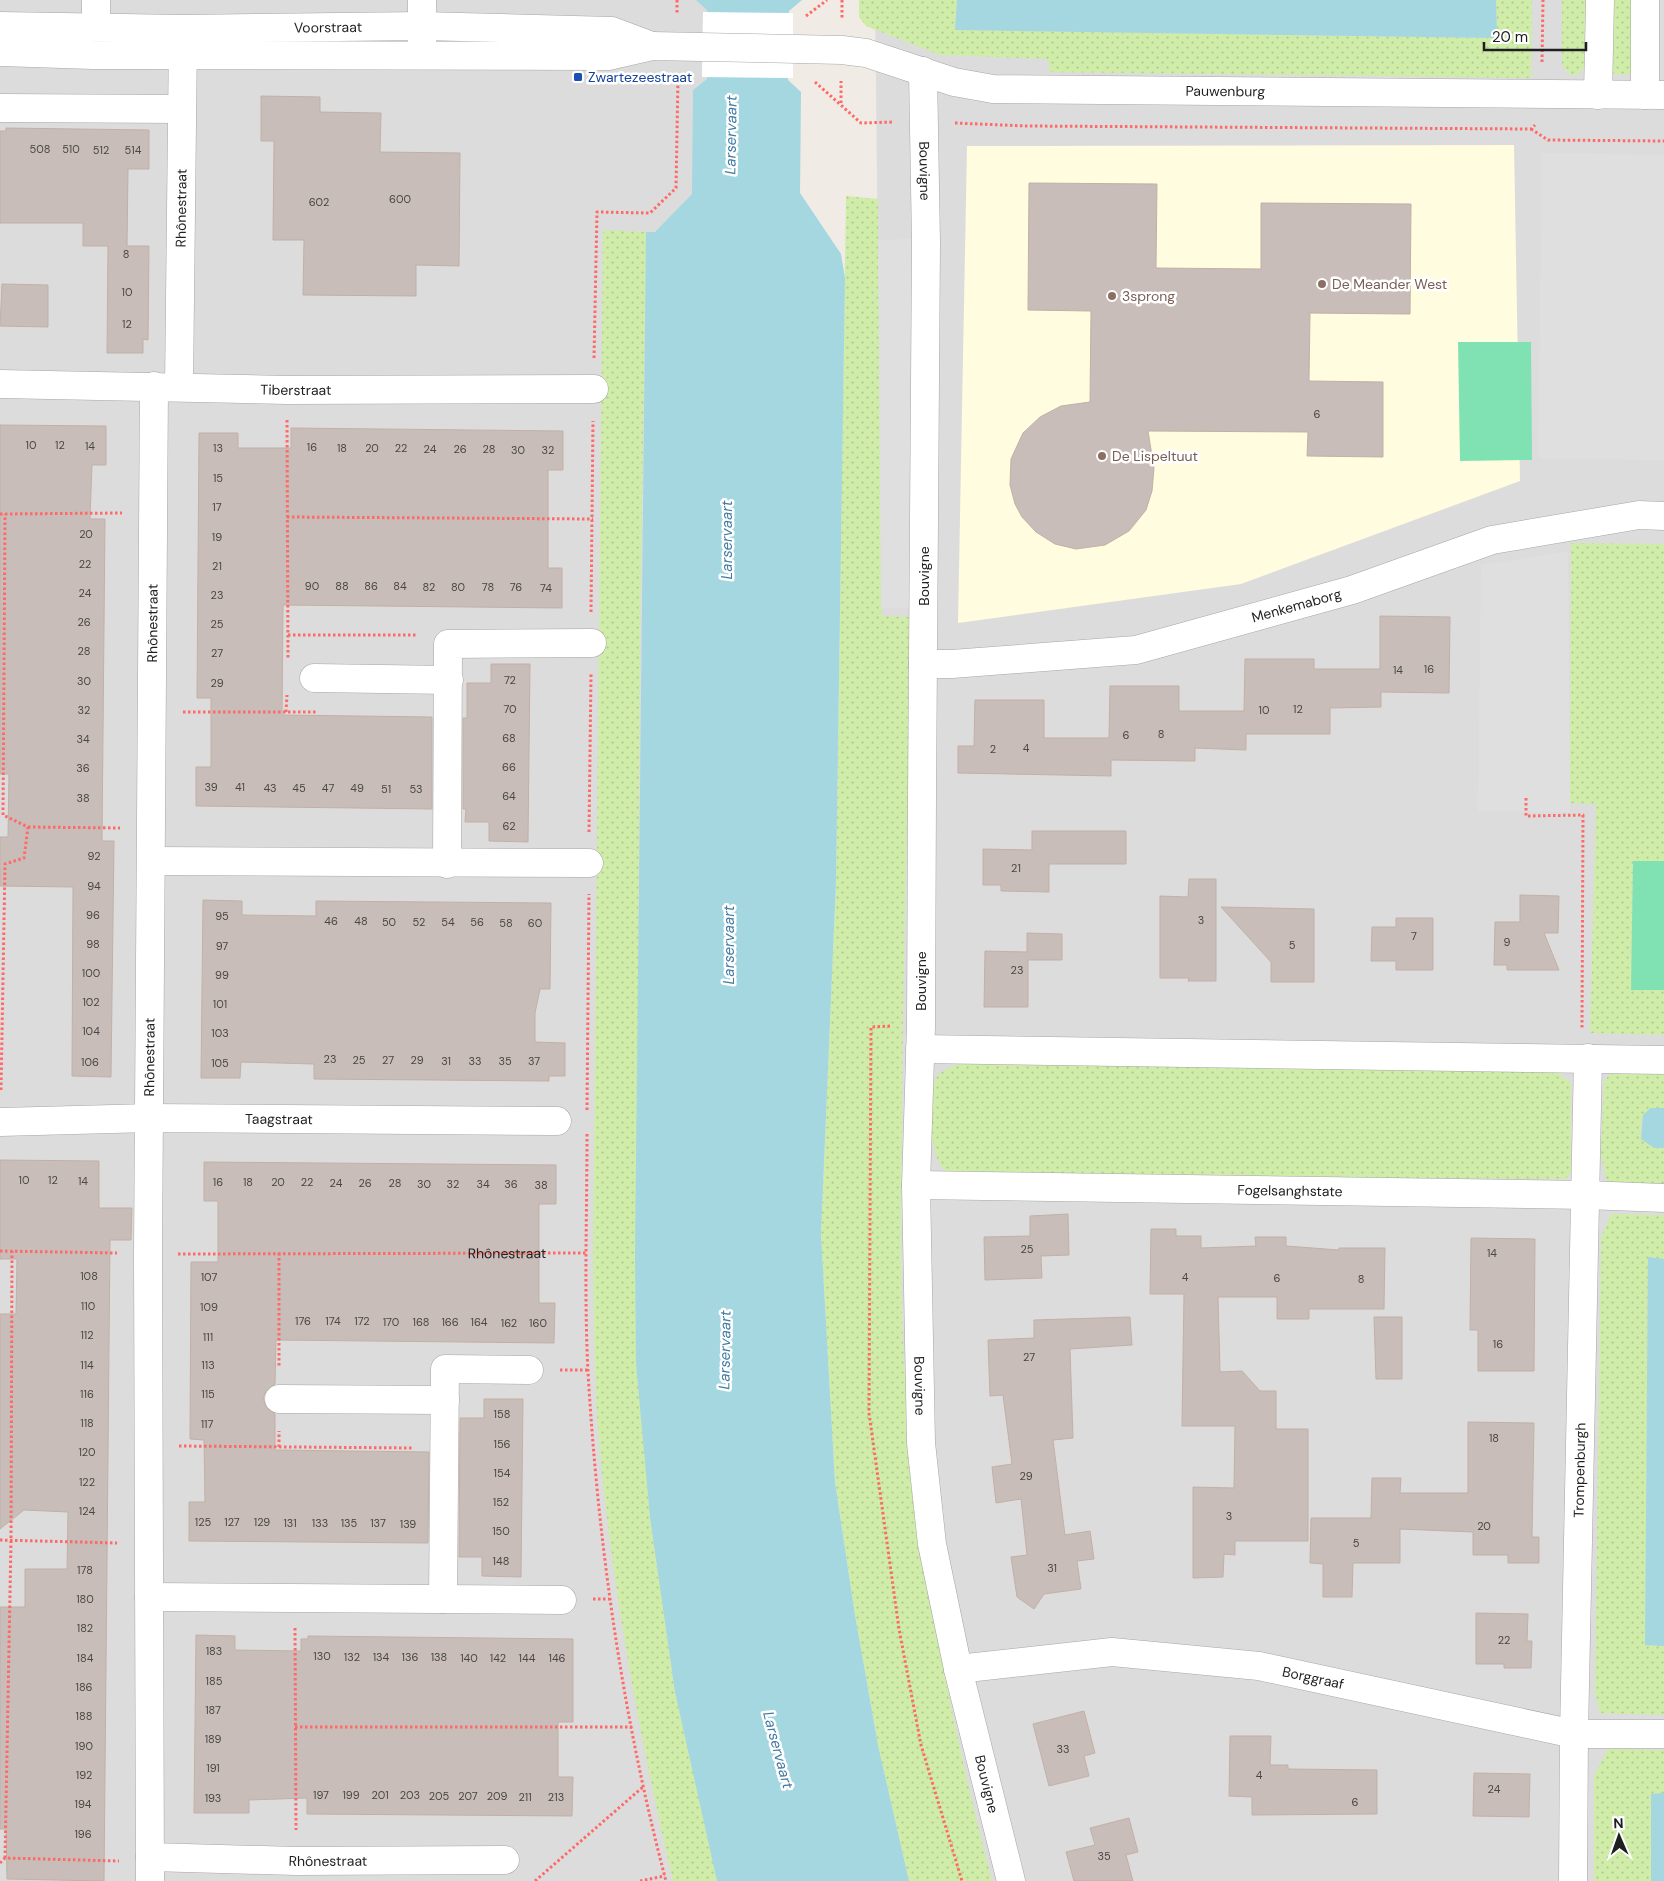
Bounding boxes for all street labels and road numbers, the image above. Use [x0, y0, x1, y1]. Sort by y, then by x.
street label: Voorstraat [294, 18, 362, 37]
street label: Pauwenburg [1185, 82, 1265, 100]
street label: Bouvigne [915, 141, 934, 201]
street label: Rhônestraat [172, 169, 190, 247]
street label: Tiberstraat [260, 380, 332, 399]
street label: Bouvigne [915, 546, 933, 606]
street label: Rhônestraat [143, 584, 162, 662]
street label: Menkemaborg [1250, 584, 1343, 626]
street label: Bouvigne [912, 951, 930, 1011]
street label: Rhônestraat [140, 1018, 159, 1096]
street label: Taagstraat [245, 1110, 313, 1128]
street label: Fogelsanghstate [1237, 1181, 1343, 1200]
street label: Rhônestraat [468, 1244, 546, 1262]
street label: Bouvigne [910, 1356, 929, 1416]
street label: Trompenburgh [1569, 1422, 1589, 1518]
street label: Borggraaf [1281, 1662, 1346, 1693]
street label: Bouvigne [971, 1753, 1003, 1815]
street label: Rhônestraat [288, 1852, 367, 1870]

